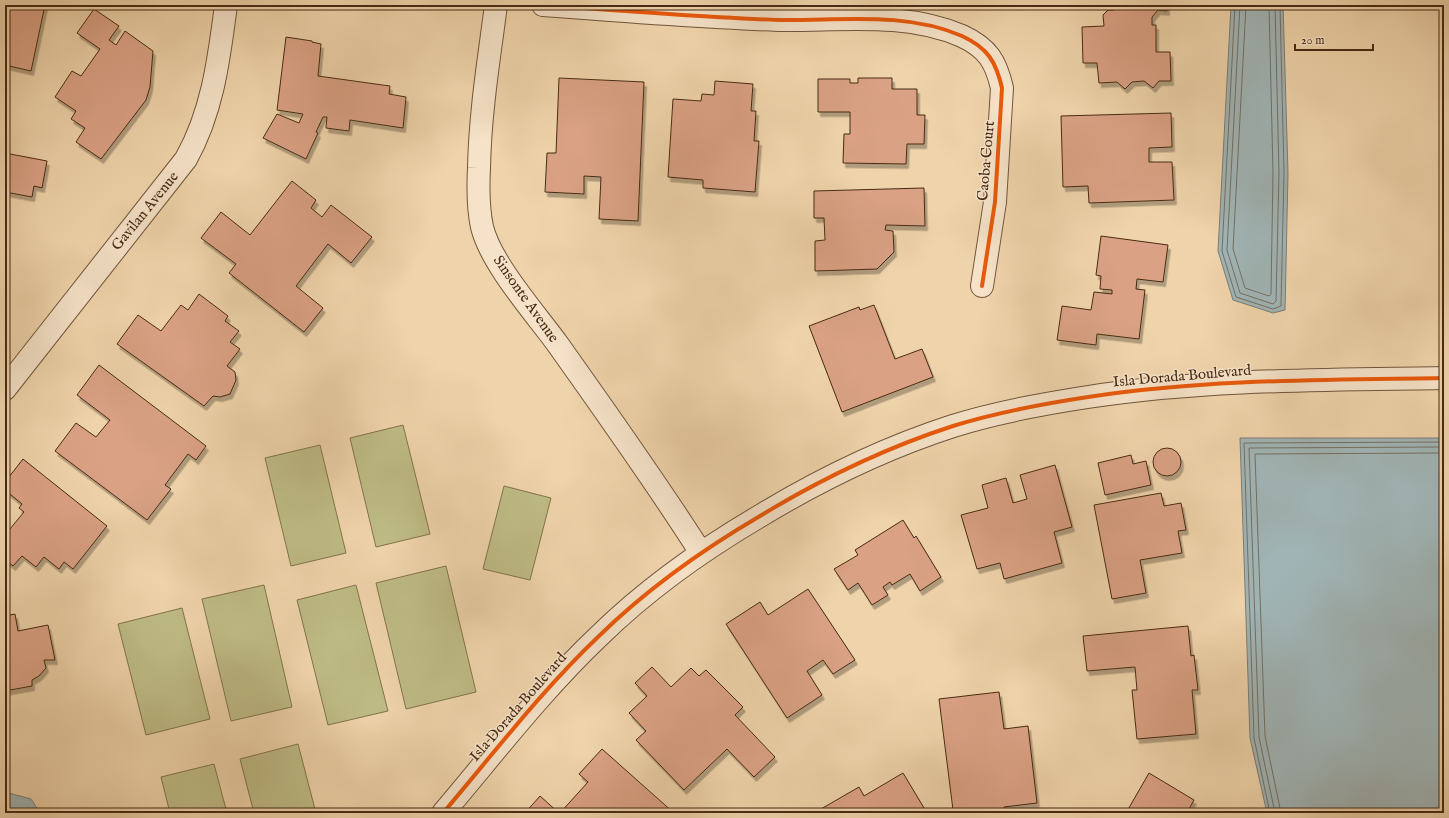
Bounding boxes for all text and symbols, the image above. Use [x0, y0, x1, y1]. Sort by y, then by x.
scale bar [1295, 26, 1373, 52]
text: 20 m [1301, 33, 1324, 48]
street label: Caoba Court [973, 120, 999, 202]
street label: Gavilan Avenue [107, 167, 183, 255]
street label: Sinsonte Avenue [489, 252, 563, 346]
street label: Isla Dorada Boulevard [1112, 360, 1253, 392]
street label: Isla Dorada Boulevard [465, 648, 571, 766]

